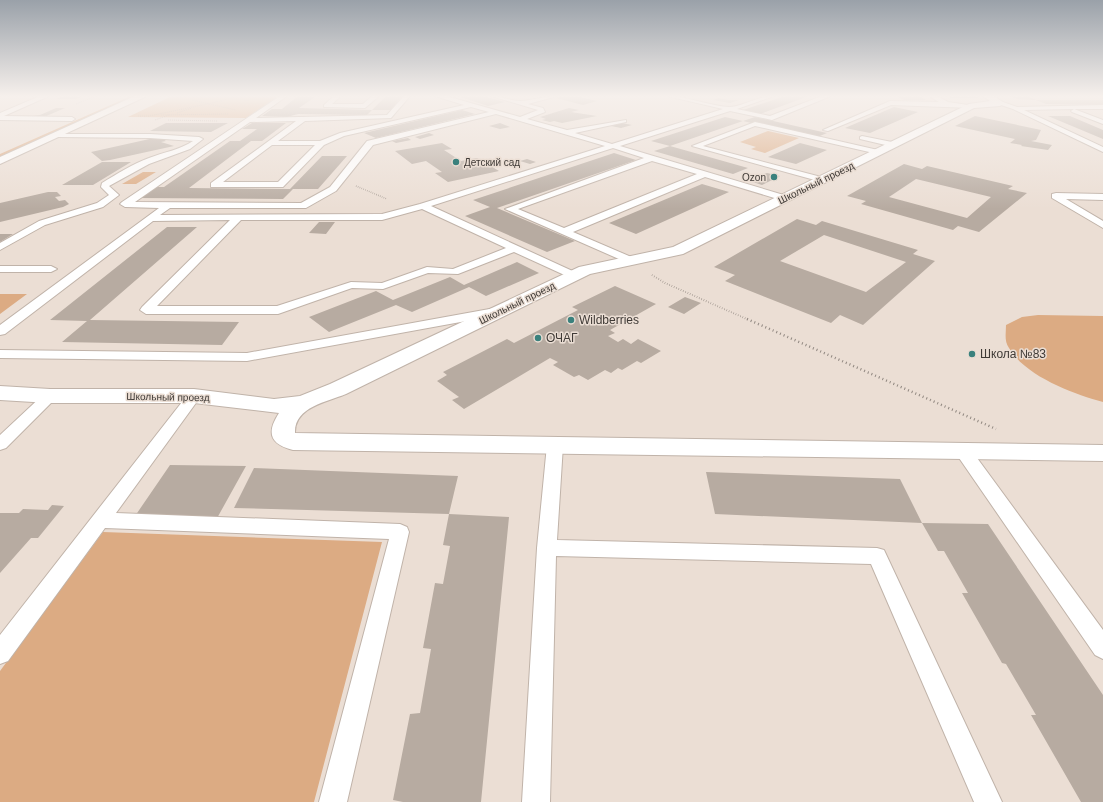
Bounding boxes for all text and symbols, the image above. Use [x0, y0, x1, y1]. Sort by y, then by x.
marker: Детский сад [451, 157, 461, 167]
place label: Детский сад [464, 157, 520, 168]
street label: Школьный проезд [776, 160, 856, 206]
place label: Ozon [742, 172, 766, 183]
marker: Ozon [769, 172, 779, 182]
street label: Школьный проезд [477, 280, 557, 326]
place label: Wildberries [579, 313, 639, 327]
marker: Wildberries [566, 315, 576, 325]
place label: ОЧАГ [546, 331, 578, 345]
marker: ОЧАГ [533, 333, 543, 343]
place label: Школа №83 [980, 347, 1046, 361]
marker: Школа №83 [967, 349, 977, 359]
street label: Школьный проезд [126, 391, 210, 403]

